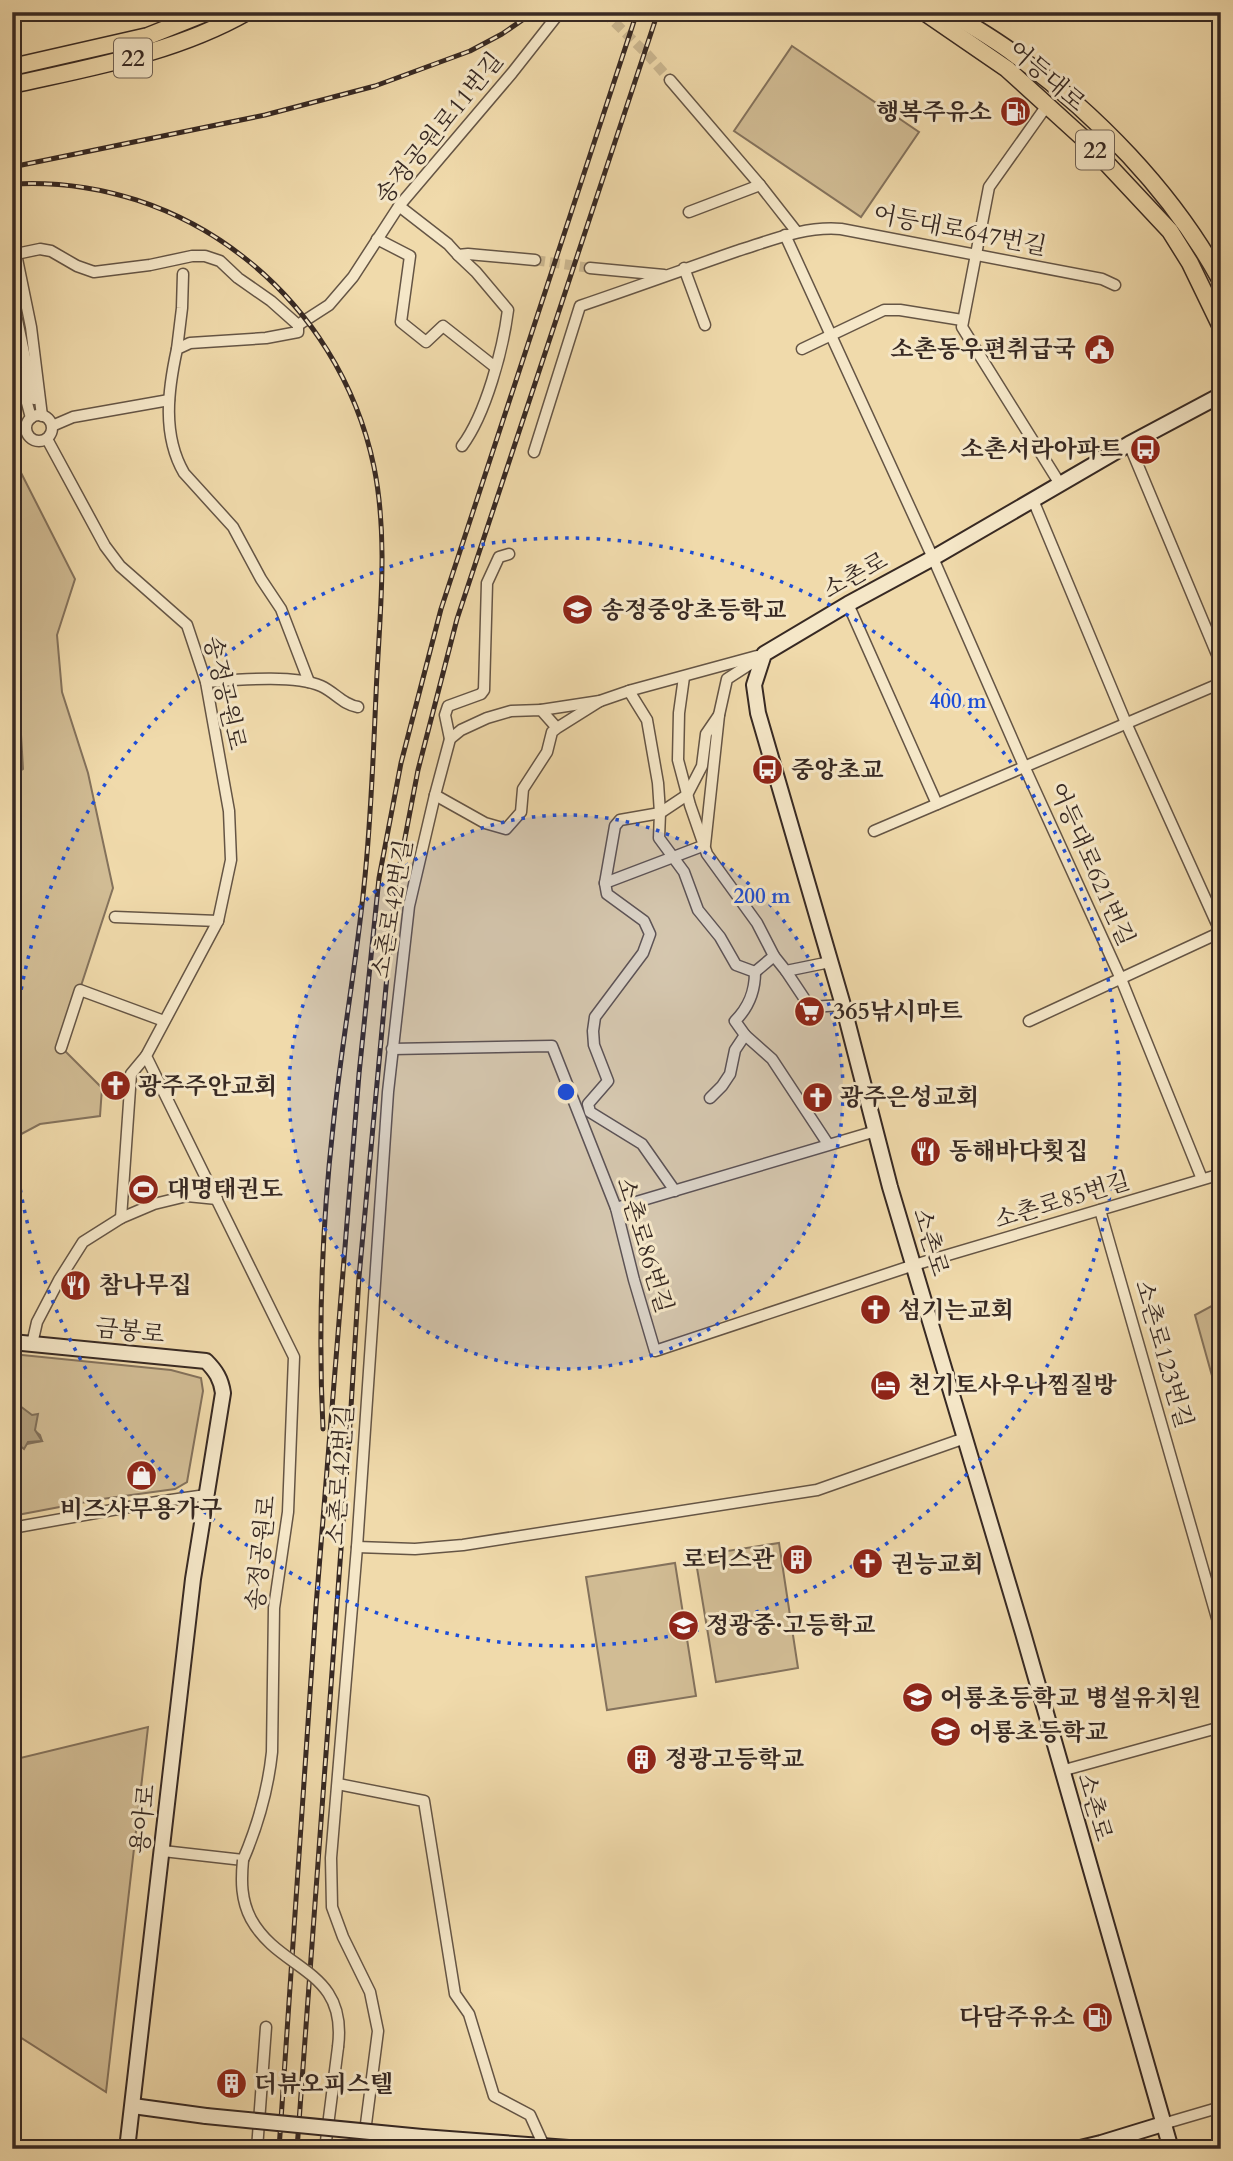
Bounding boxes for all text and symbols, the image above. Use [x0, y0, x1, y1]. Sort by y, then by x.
street label: 어등대로 [1001, 33, 1092, 119]
road number: 22 [114, 39, 152, 78]
street label: 송정공원로11번길 [368, 45, 511, 211]
fuel station icon: 행복주유소 [998, 95, 1032, 129]
place label: 행복주유소 [876, 96, 992, 129]
road number: 22 [1076, 130, 1114, 169]
street label: 어등대로647번길 [870, 198, 1049, 263]
public building icon: 소촌동우편취급국 [1082, 332, 1116, 366]
place label: 소촌동우편취급국 [891, 333, 1076, 366]
bus stop icon: 소촌서라아파트 [1129, 432, 1163, 466]
place label: 소촌서라아파트 [961, 433, 1123, 466]
street label: 소촌로 [817, 544, 894, 607]
school or university icon: 송정중앙초등학교 [561, 593, 595, 627]
place label: 송정중앙초등학교 [601, 594, 786, 627]
street label: 송정공원로 [195, 633, 254, 753]
text: 400 m [929, 687, 987, 716]
bus stop icon: 중앙초교 [751, 753, 785, 787]
place label: 중앙초교 [791, 754, 884, 787]
street label: 어등대로621번길 [1041, 777, 1142, 951]
street label: 소촌로42번길 [364, 837, 421, 981]
text: 200 m [733, 882, 791, 911]
supermarket icon: 365낚시마트 [793, 994, 827, 1028]
place label: 365낚시마트 [833, 995, 963, 1028]
church icon: 광주주안교회 [98, 1069, 132, 1103]
place label: 광주주안교회 [138, 1070, 277, 1103]
centre of rings [554, 1080, 578, 1104]
church icon: 광주은성교회 [800, 1080, 834, 1114]
place label: 광주은성교회 [840, 1081, 979, 1114]
restaurant icon: 동해바다횟집 [909, 1134, 943, 1168]
place label: 동해바다횟집 [949, 1135, 1088, 1168]
street label: 소촌로85번길 [990, 1164, 1134, 1237]
sports icon: 대명태권도 [127, 1172, 161, 1206]
place label: 대명태권도 [167, 1173, 283, 1206]
street label: 소촌로86번길 [608, 1173, 681, 1317]
street label: 소촌로 [905, 1204, 956, 1280]
restaurant icon: 참나무집 [59, 1268, 93, 1302]
place label: 참나무집 [99, 1269, 192, 1302]
street label: 소촌로123번길 [1127, 1276, 1200, 1432]
church icon: 섬기는교회 [858, 1293, 892, 1327]
place label: 섬기는교회 [898, 1294, 1014, 1327]
street label: 금봉로 [94, 1311, 166, 1352]
hotel icon: 천기토사우나찜질방 [868, 1368, 902, 1402]
place label: 천기토사우나찜질방 [908, 1369, 1117, 1402]
street label: 소촌로42번길 [319, 1404, 362, 1546]
shop icon: 비즈사무용가구 [124, 1458, 158, 1492]
place label: 비즈사무용가구 [60, 1493, 222, 1526]
street label: 송정공원로 [239, 1494, 284, 1612]
building icon: 로터스관 [781, 1542, 815, 1576]
place label: 로터스관 [682, 1543, 775, 1576]
church icon: 권능교회 [851, 1547, 885, 1581]
place label: 권능교회 [891, 1548, 984, 1581]
school or university icon: 정광중·고등학교 [666, 1608, 700, 1642]
place label: 정광중·고등학교 [706, 1609, 875, 1642]
school or university icon: 어룡초등학교 병설유치원 [900, 1681, 934, 1715]
place label: 어룡초등학교 병설유치원 [940, 1682, 1201, 1715]
school or university icon: 어룡초등학교 [929, 1715, 963, 1749]
place label: 어룡초등학교 [969, 1716, 1108, 1749]
building icon: 정광고등학교 [625, 1742, 659, 1776]
place label: 정광고등학교 [665, 1743, 804, 1776]
street label: 소촌로 [1069, 1769, 1120, 1845]
street label: 용아로 [123, 1783, 164, 1855]
fuel station icon: 다담주유소 [1081, 2000, 1115, 2034]
place label: 다담주유소 [959, 2001, 1075, 2034]
building icon: 더뷰오피스텔 [214, 2067, 248, 2101]
place label: 더뷰오피스텔 [254, 2068, 393, 2101]

